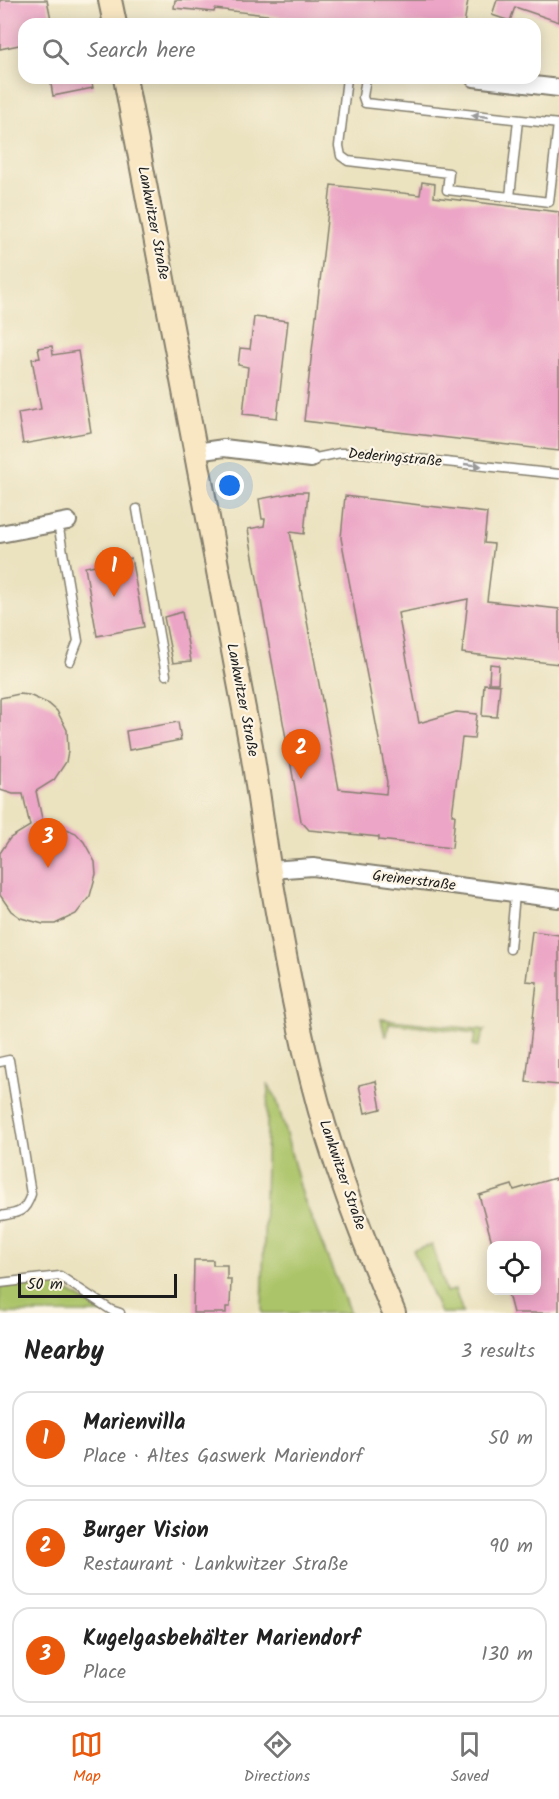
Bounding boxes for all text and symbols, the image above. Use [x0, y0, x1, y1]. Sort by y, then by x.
search box [18, 18, 541, 84]
text: Search here [87, 34, 195, 69]
icon: search [39, 35, 72, 68]
one-way arrow [470, 111, 489, 120]
street label: Lankwitzer Straße [130, 164, 176, 282]
street label: Dederingstraße [347, 442, 443, 474]
one-way arrow [463, 460, 482, 470]
your location [215, 471, 244, 500]
pin: 1 [94, 548, 134, 597]
street label: Lankwitzer Straße [219, 641, 265, 759]
pin: 2 [282, 730, 320, 779]
pin: 3 [28, 818, 68, 868]
street label: Greinerstraße [371, 864, 457, 898]
street label: Lankwitzer Straße [312, 1117, 372, 1234]
map controls [487, 1241, 541, 1295]
button: locate [487, 1241, 541, 1295]
scale bar [18, 1271, 177, 1298]
text: 50 m [27, 1272, 63, 1297]
text: Nearby [24, 1331, 104, 1373]
text: 3 results [461, 1336, 535, 1368]
text: Marienvilla [83, 1406, 185, 1441]
text: 1 [42, 1423, 49, 1455]
text: 50 m [488, 1423, 533, 1455]
text: Place · Altes Gaswerk Mariendorf [83, 1441, 363, 1473]
text: Burger Vision [83, 1514, 209, 1549]
text: 2 [40, 1531, 51, 1563]
text: 90 m [489, 1531, 533, 1563]
text: Restaurant · Lankwitzer Straße [83, 1549, 348, 1581]
text: Kugelgasbehälter Mariendorf [83, 1622, 360, 1657]
text: 3 [40, 1639, 51, 1671]
text: 130 m [481, 1639, 533, 1671]
text: Place [83, 1657, 126, 1689]
tab: Map [70, 1728, 103, 1789]
tab: Directions [244, 1728, 310, 1789]
tab: Saved [451, 1728, 489, 1789]

